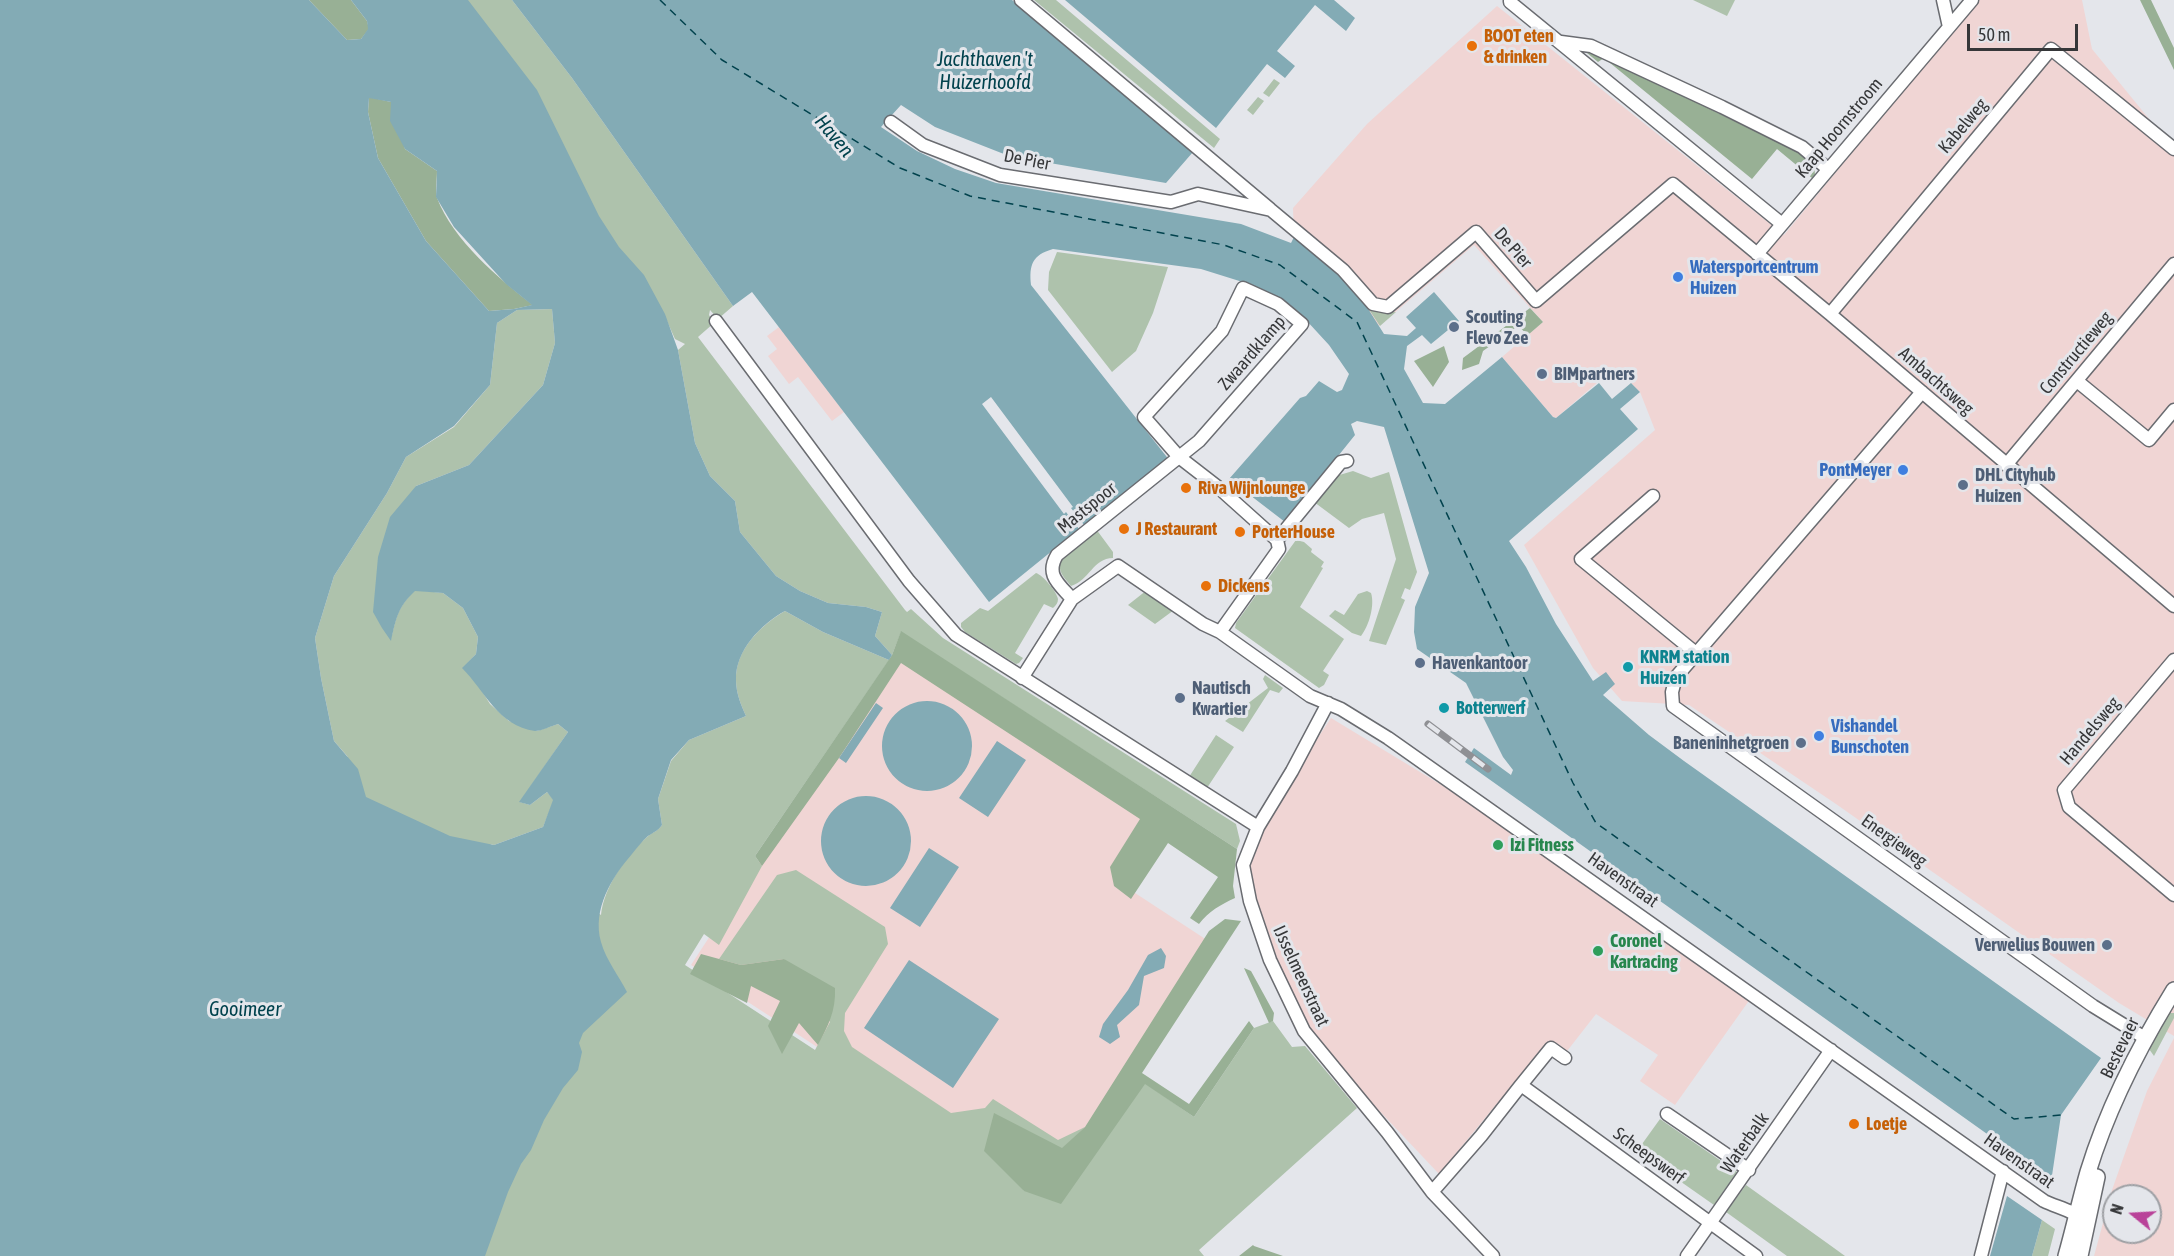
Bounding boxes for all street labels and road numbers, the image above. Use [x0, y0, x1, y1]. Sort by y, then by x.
street label: Kaap Hoornstroom [1791, 73, 1887, 183]
street label: Kabelweg [1934, 94, 1992, 158]
street label: De Pier [1002, 145, 1052, 175]
street label: De Pier [1489, 223, 1537, 273]
street label: Constructieweg [2035, 307, 2117, 399]
street label: Zwaardklamp [1214, 311, 1290, 395]
street label: Ambachtsweg [1894, 343, 1978, 419]
street label: Mastspoor [1053, 478, 1121, 538]
street label: Handelsweg [2055, 693, 2125, 769]
street label: Energieweg [1857, 810, 1931, 872]
street label: Havenstraat [1583, 848, 1663, 912]
street label: IJsselmeerstraat [1268, 922, 1334, 1030]
street label: Bestevaer [2096, 1014, 2144, 1082]
street label: Waterbalk [1716, 1109, 1774, 1177]
street label: Scheepswerf [1609, 1123, 1689, 1189]
street label: Havenstraat [1979, 1129, 2059, 1193]

